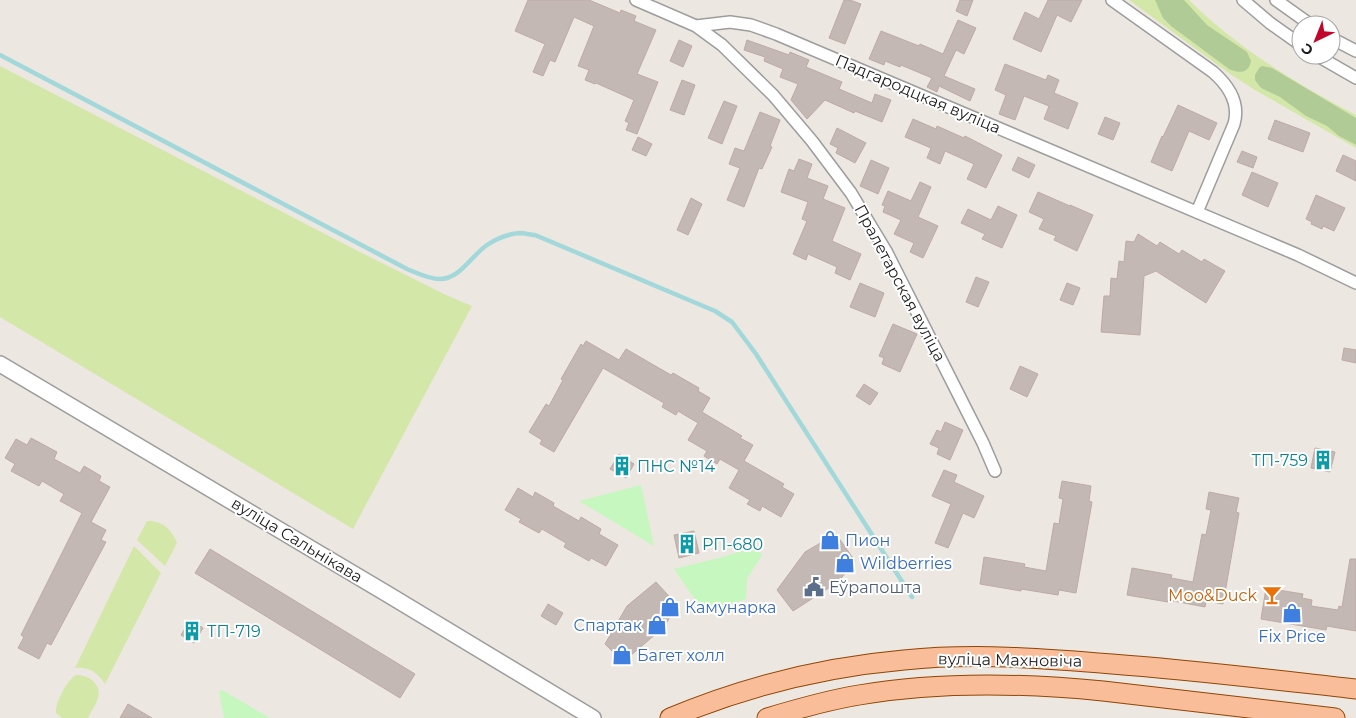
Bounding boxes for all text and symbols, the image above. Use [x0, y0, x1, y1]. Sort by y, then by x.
north arrow [1291, 15, 1341, 65]
text: С [1297, 39, 1317, 60]
street label: Падгародцкая вуліца [832, 51, 1004, 137]
street label: Пралетарская вуліца [850, 201, 950, 365]
building icon: ТП-759 [1312, 449, 1334, 471]
place label: ТП-759 [1252, 451, 1308, 470]
building icon: ПНС №14 [611, 455, 633, 477]
place label: ПНС №14 [637, 457, 715, 476]
street label: вуліца Сальнікава [228, 493, 366, 587]
shop icon: Пион [819, 529, 841, 551]
place label: Пион [845, 531, 890, 550]
building icon: РП-680 [676, 533, 698, 555]
place label: РП-680 [702, 535, 763, 554]
shop icon: Wildberries [834, 552, 856, 574]
place label: Wildberries [860, 554, 952, 573]
public building icon: Еўрапошта [803, 576, 825, 598]
place label: Еўрапошта [829, 578, 921, 597]
bar icon: Моо&Duck [1261, 584, 1283, 606]
place label: Моо&Duck [1168, 586, 1257, 605]
shop icon: Камунарка [659, 596, 681, 618]
place label: Камунарка [685, 598, 776, 617]
shop icon: Fix Price [1281, 602, 1303, 624]
shop icon: Спартак [646, 614, 668, 636]
place label: Спартак [574, 616, 643, 635]
building icon: ТП-719 [181, 620, 203, 642]
place label: ТП-719 [207, 622, 261, 641]
place label: Fix Price [1258, 627, 1326, 646]
shop icon: Багет холл [611, 644, 633, 666]
place label: Багет холл [637, 646, 725, 665]
street label: вуліца Махновіча [938, 649, 1082, 671]

